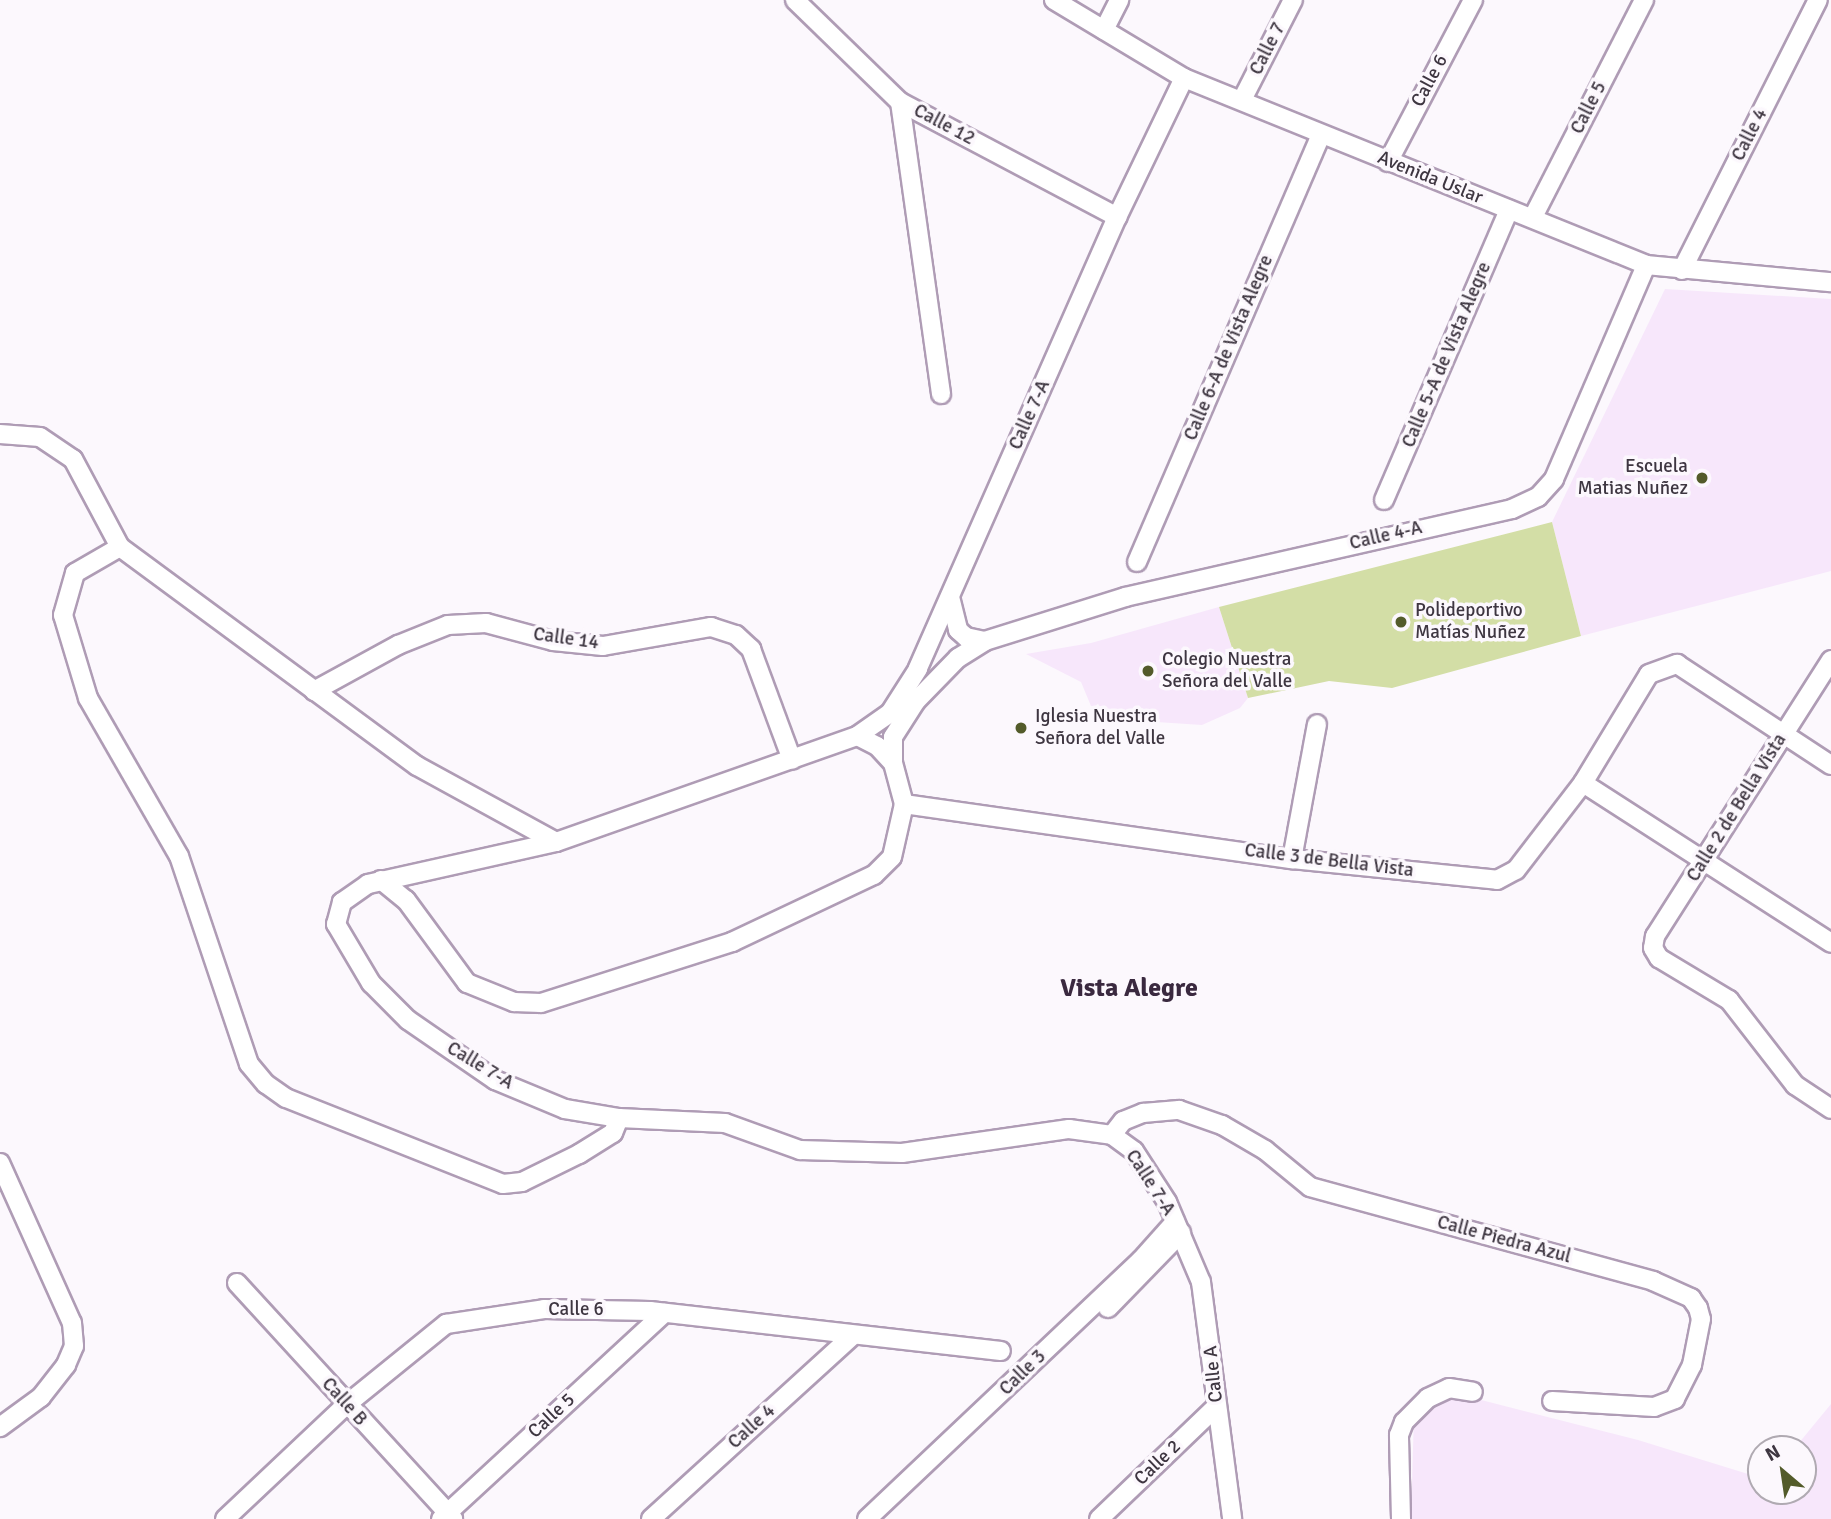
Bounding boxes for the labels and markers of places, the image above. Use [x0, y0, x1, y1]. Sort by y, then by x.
place label: Escuela Matias Nuñez [1577, 456, 1688, 500]
marker: Escuela Matias Nuñez [1694, 470, 1710, 486]
place label: Polideportivo Matías Nuñez [1415, 600, 1526, 644]
marker: Polideportivo Matías Nuñez [1393, 614, 1409, 630]
place label: Colegio Nuestra Señora del Valle [1162, 649, 1292, 693]
marker: Colegio Nuestra Señora del Valle [1140, 663, 1156, 679]
place label: Iglesia Nuestra Señora del Valle [1035, 706, 1165, 750]
marker: Iglesia Nuestra Señora del Valle [1013, 720, 1029, 736]

